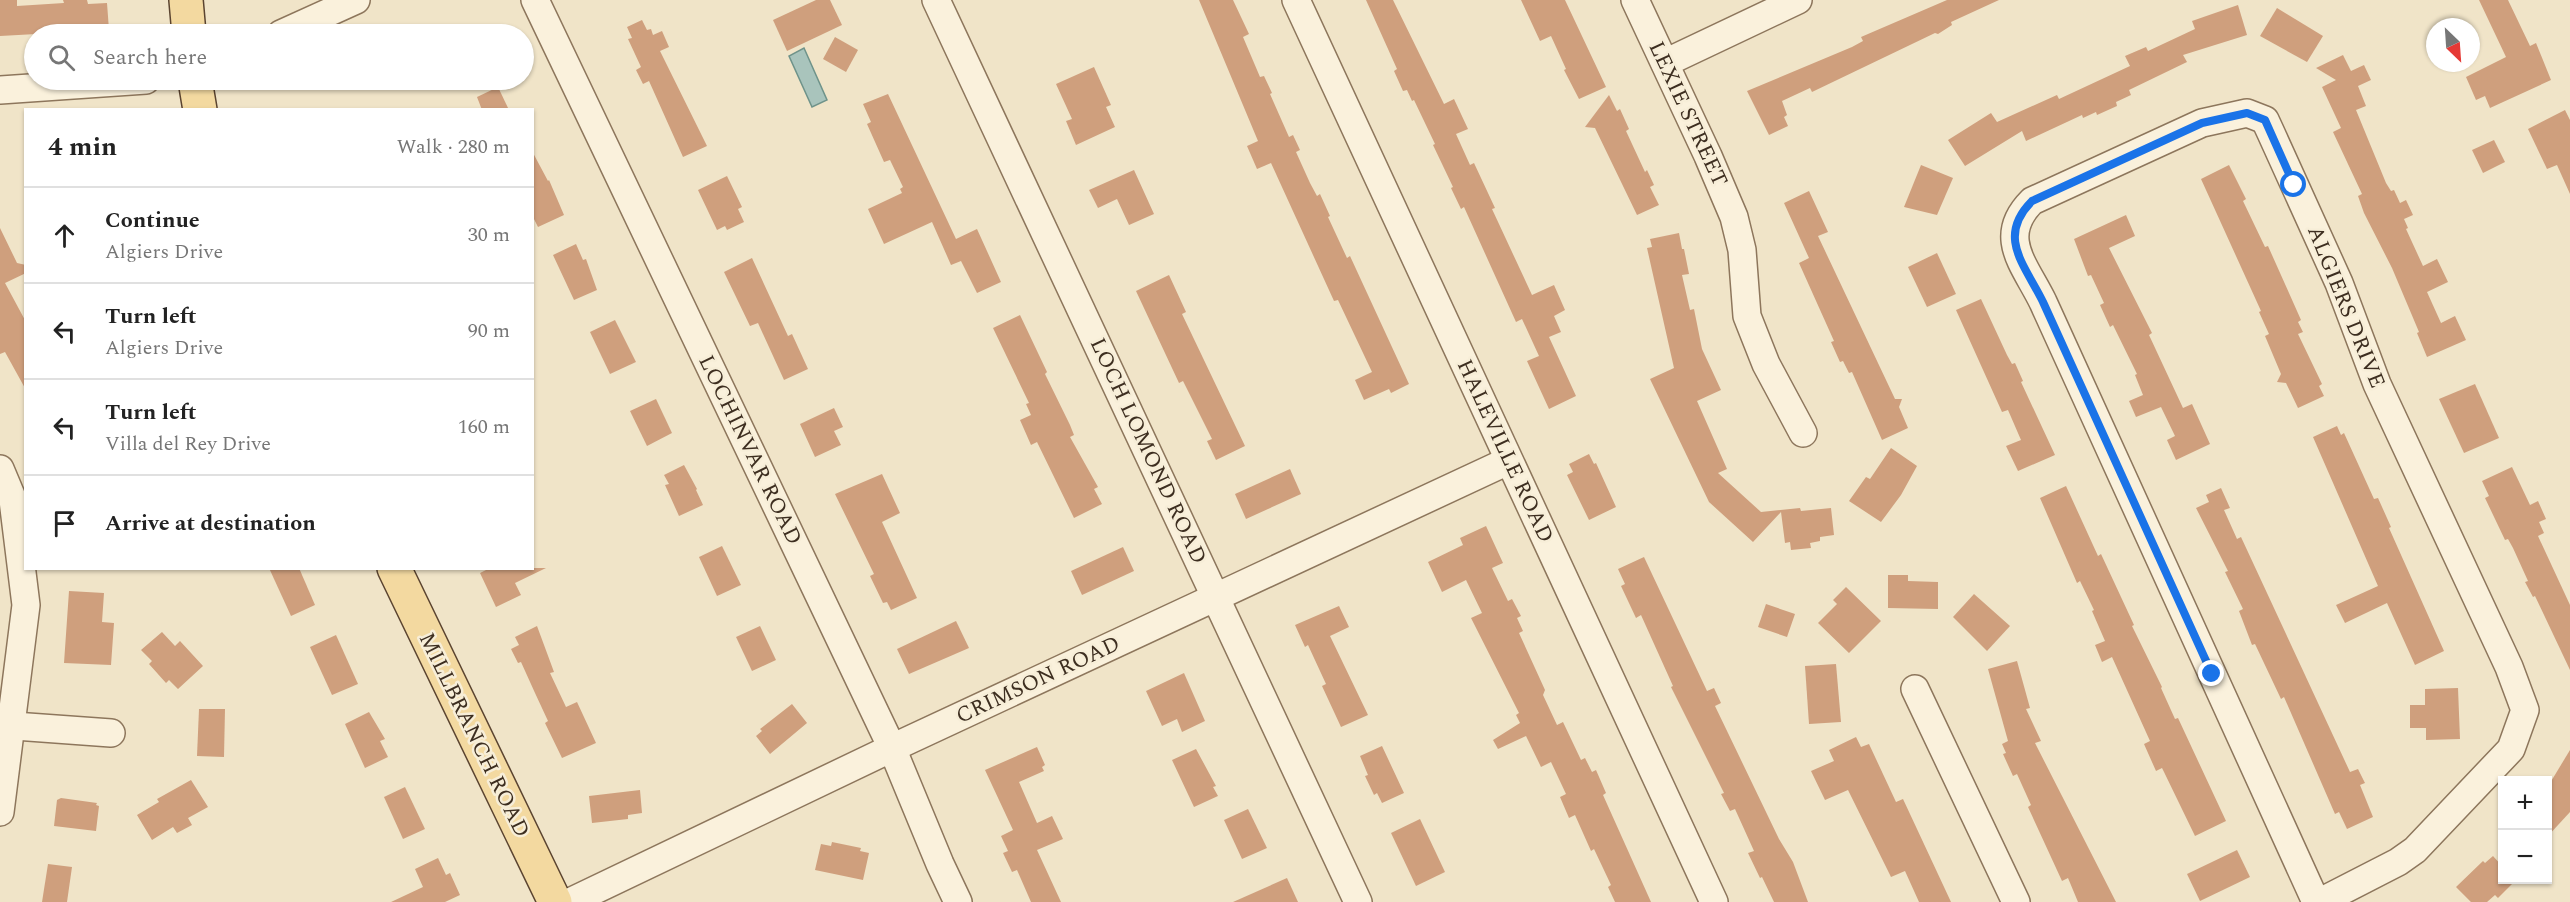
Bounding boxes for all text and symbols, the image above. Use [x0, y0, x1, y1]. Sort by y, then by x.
north arrow [2426, 18, 2480, 72]
search box [24, 24, 534, 90]
street label: LEXIE STREET [1640, 36, 1736, 192]
icon: search [45, 41, 78, 74]
text: Search here [93, 41, 207, 74]
text: 4 min [48, 127, 117, 167]
text: Walk · 280 m [397, 132, 510, 162]
route start [2280, 171, 2306, 197]
text: Continue [105, 204, 200, 237]
icon: ahead [48, 219, 81, 252]
text: 30 m [468, 220, 510, 250]
street label: ALGIERS DRIVE [2298, 221, 2394, 393]
text: Algiers Drive [105, 237, 223, 267]
text: Turn left [105, 300, 197, 333]
icon: left [48, 315, 81, 348]
text: 90 m [468, 316, 510, 346]
street label: LOCH LOMOND ROAD [1081, 332, 1215, 570]
text: Algiers Drive [105, 333, 223, 363]
street label: LOCHINVAR ROAD [690, 349, 810, 551]
street label: HALEVILLE ROAD [1448, 354, 1562, 548]
text: Turn left [105, 396, 197, 429]
icon: left [48, 411, 81, 444]
text: 160 m [458, 412, 510, 442]
text: Villa del Rey Drive [105, 429, 271, 459]
icon: arrive [48, 507, 81, 540]
text: Arrive at destination [105, 507, 316, 540]
street label: MILLBRANCH ROAD [410, 627, 538, 843]
street label: CRIMSON ROAD [950, 627, 1126, 733]
route end [2198, 660, 2224, 686]
map controls [2498, 776, 2552, 884]
button: + [2498, 776, 2552, 830]
button: − [2498, 830, 2552, 884]

